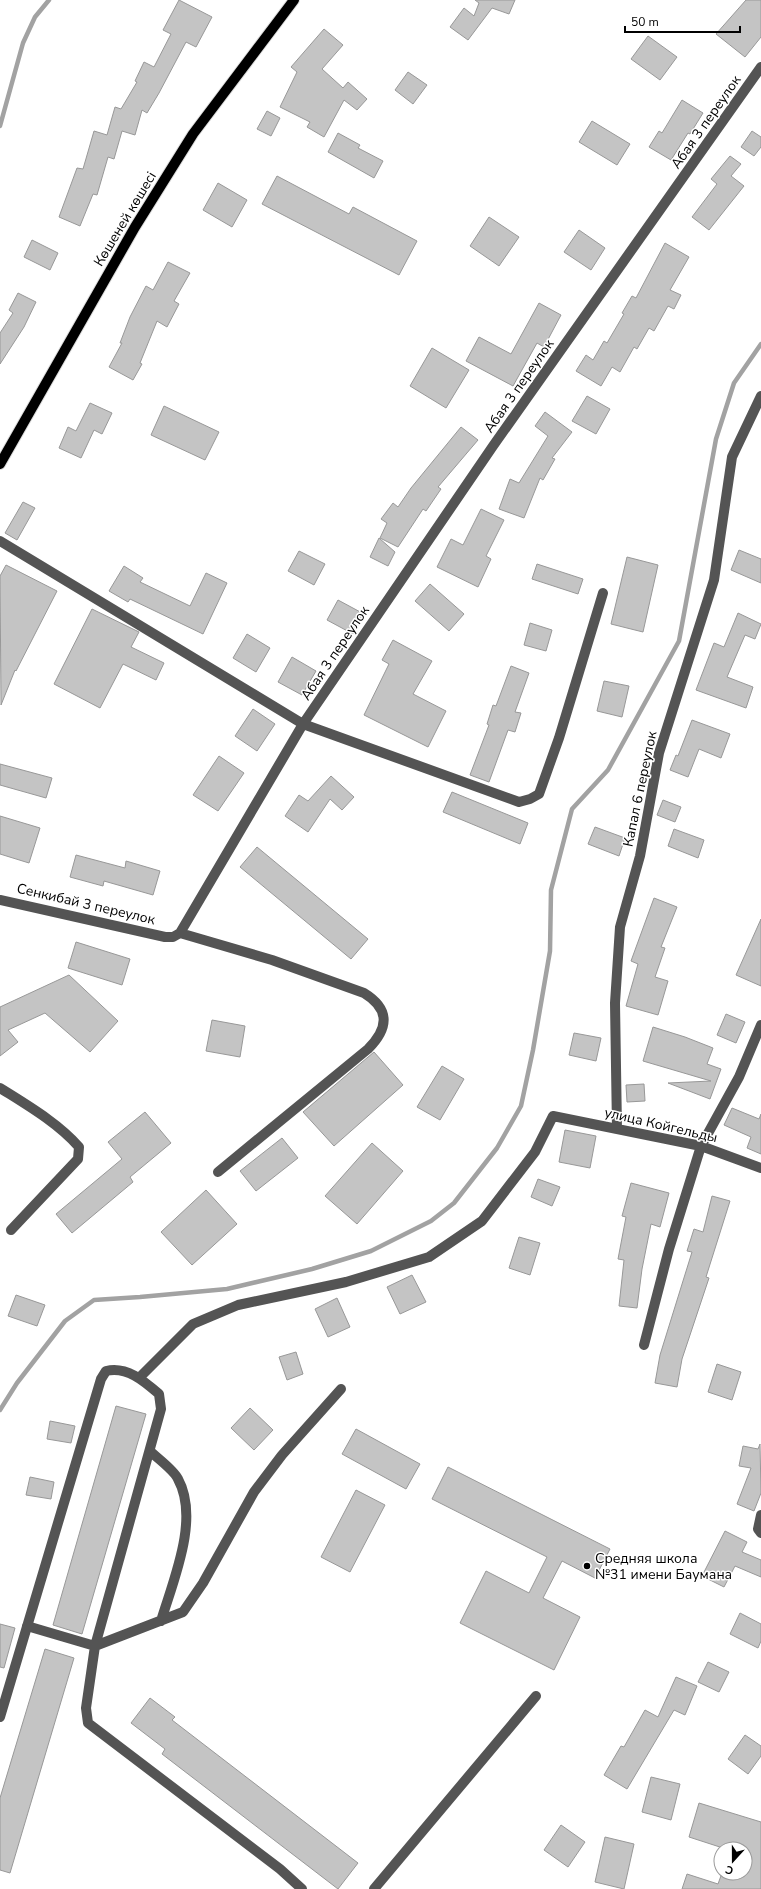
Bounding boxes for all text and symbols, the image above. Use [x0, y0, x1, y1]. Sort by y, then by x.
scale bar [625, 8, 740, 34]
text: 50 m [631, 14, 659, 30]
street label: Абая 3 переулок [667, 71, 746, 173]
street label: Көшеней көшесі [89, 168, 161, 270]
street label: Абая 3 переулок [480, 335, 559, 437]
street label: Абая 3 переулок [296, 601, 374, 704]
street label: Капал 6 переулок [618, 729, 662, 849]
street label: Сенкибай 3 переулок [15, 879, 158, 929]
street label: улица Койгельды [603, 1103, 719, 1147]
place label: Средняя школа №31 имени Баумана [595, 1549, 732, 1584]
marker: Средняя школа №31 имени Баумана [582, 1561, 592, 1571]
north arrow [713, 1841, 753, 1881]
text: С [723, 1861, 736, 1878]

